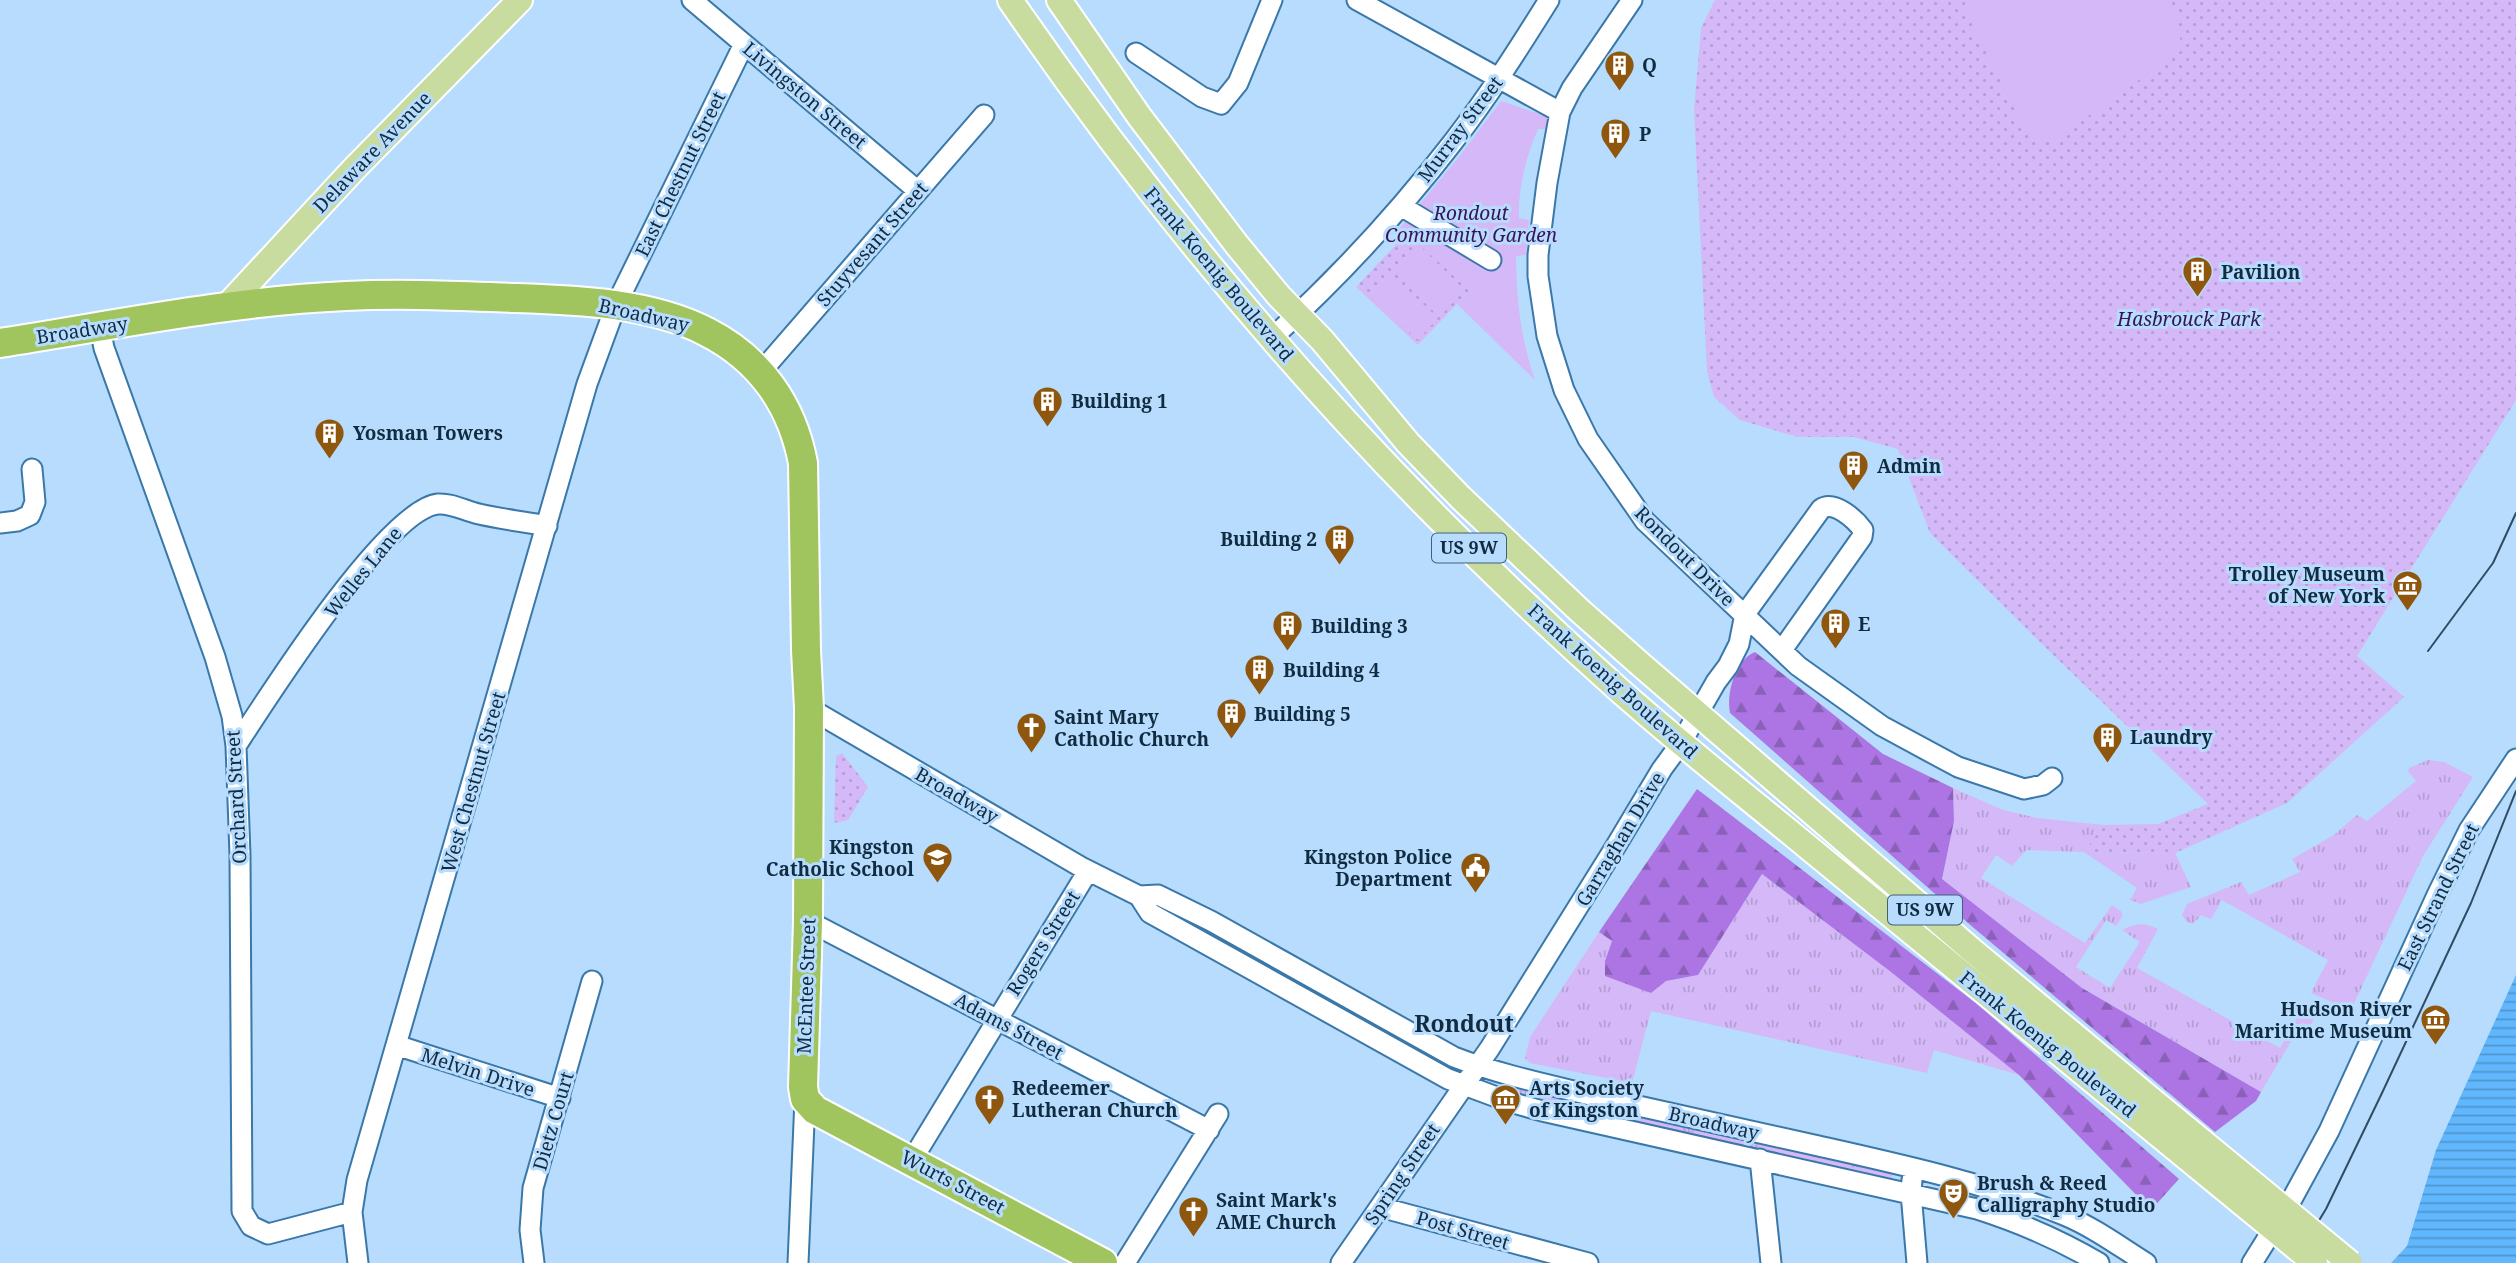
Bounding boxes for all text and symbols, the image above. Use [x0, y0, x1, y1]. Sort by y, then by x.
street label: Livingston Street [738, 36, 873, 155]
building icon: Q [1602, 48, 1636, 92]
place label: Q [1642, 52, 1657, 78]
street label: Murray Street [1412, 70, 1509, 187]
street label: Delaware Avenue [307, 86, 437, 218]
street label: East Chestnut Street [629, 87, 731, 261]
building icon: P [1599, 117, 1633, 161]
place label: P [1639, 121, 1651, 147]
street label: Stuyvesant Street [811, 176, 934, 312]
street label: Frank Koenig Boulevard [1138, 181, 1300, 367]
park label: Rondout Community Garden [1385, 200, 1558, 248]
building icon: Pavilion [2181, 255, 2215, 299]
place label: Pavilion [2221, 259, 2301, 285]
street label: Broadway [596, 292, 692, 338]
park label: Hasbrouck Park [2116, 306, 2262, 332]
street label: Broadway [34, 310, 130, 350]
building icon: Building 1 [1031, 384, 1065, 428]
place label: Building 1 [1071, 388, 1168, 414]
building icon: Yosman Towers [313, 416, 347, 460]
place label: Yosman Towers [353, 420, 503, 446]
building icon: Admin [1837, 449, 1871, 493]
place label: Admin [1877, 453, 1942, 479]
street label: Rondout Drive [1629, 500, 1741, 612]
street label: Welles Lane [318, 521, 408, 623]
building icon: Building 2 [1323, 522, 1357, 566]
place label: Building 2 [1220, 526, 1317, 552]
road number: US 9W [1432, 534, 1506, 562]
place label: Trolley Museum of New York [2229, 561, 2386, 609]
museum icon: Trolley Museum of New York [2391, 568, 2425, 612]
street label: Frank Koenig Boulevard [1522, 598, 1704, 765]
building icon: E [1818, 607, 1852, 651]
building icon: Building 3 [1271, 609, 1305, 653]
place label: E [1858, 611, 1870, 637]
place label: Building 3 [1311, 613, 1408, 639]
building icon: Building 4 [1243, 653, 1277, 697]
place label: Building 4 [1283, 657, 1380, 683]
street label: West Chestnut Street [435, 688, 511, 876]
building icon: Building 5 [1214, 697, 1248, 741]
place label: Building 5 [1254, 701, 1351, 727]
place label: Saint Mary Catholic Church [1054, 704, 1209, 752]
church icon: Saint Mary Catholic Church [1014, 711, 1048, 755]
building icon: Laundry [2090, 720, 2124, 764]
place label: Laundry [2130, 724, 2212, 750]
street label: Orchard Street [220, 729, 252, 864]
street label: Broadway [911, 761, 1004, 829]
street label: Garraghan Drive [1570, 767, 1670, 911]
street label: East Strand Street [2391, 819, 2485, 975]
place label: Kingston Catholic School [766, 834, 914, 882]
school or university icon: Kingston Catholic School [920, 841, 954, 885]
place label: Kingston Police Department [1304, 844, 1452, 892]
public building icon: Kingston Police Department [1458, 851, 1492, 895]
street label: Rogers Street [1000, 885, 1086, 1000]
road number: US 9W [1888, 896, 1962, 925]
street label: McEntee Street [791, 917, 821, 1055]
street label: Frank Koenig Boulevard [1954, 965, 2142, 1124]
street label: Adams Street [950, 986, 1068, 1066]
place label: Hudson River Maritime Museum [2235, 996, 2412, 1044]
museum icon: Hudson River Maritime Museum [2418, 1003, 2452, 1047]
district label: Rondout [1414, 1007, 1514, 1039]
street label: Melvin Drive [418, 1041, 538, 1103]
street label: Dietz Court [526, 1068, 580, 1173]
place label: Redeemer Lutheran Church [1012, 1075, 1178, 1123]
place label: Arts Society of Kingston [1529, 1075, 1644, 1123]
church icon: Redeemer Lutheran Church [972, 1082, 1006, 1126]
museum icon: Arts Society of Kingston [1489, 1082, 1523, 1126]
street label: Broadway [1666, 1100, 1762, 1146]
street label: Spring Street [1358, 1118, 1446, 1230]
street label: Wurts Street [897, 1144, 1010, 1220]
place label: Brush & Reed Calligraphy Studio [1977, 1170, 2155, 1218]
theatre icon: Brush & Reed Calligraphy Studio [1937, 1177, 1971, 1221]
place label: Saint Mark's AME Church [1216, 1187, 1337, 1235]
church icon: Saint Mark's AME Church [1176, 1194, 1210, 1238]
street label: Post Street [1413, 1204, 1513, 1256]

